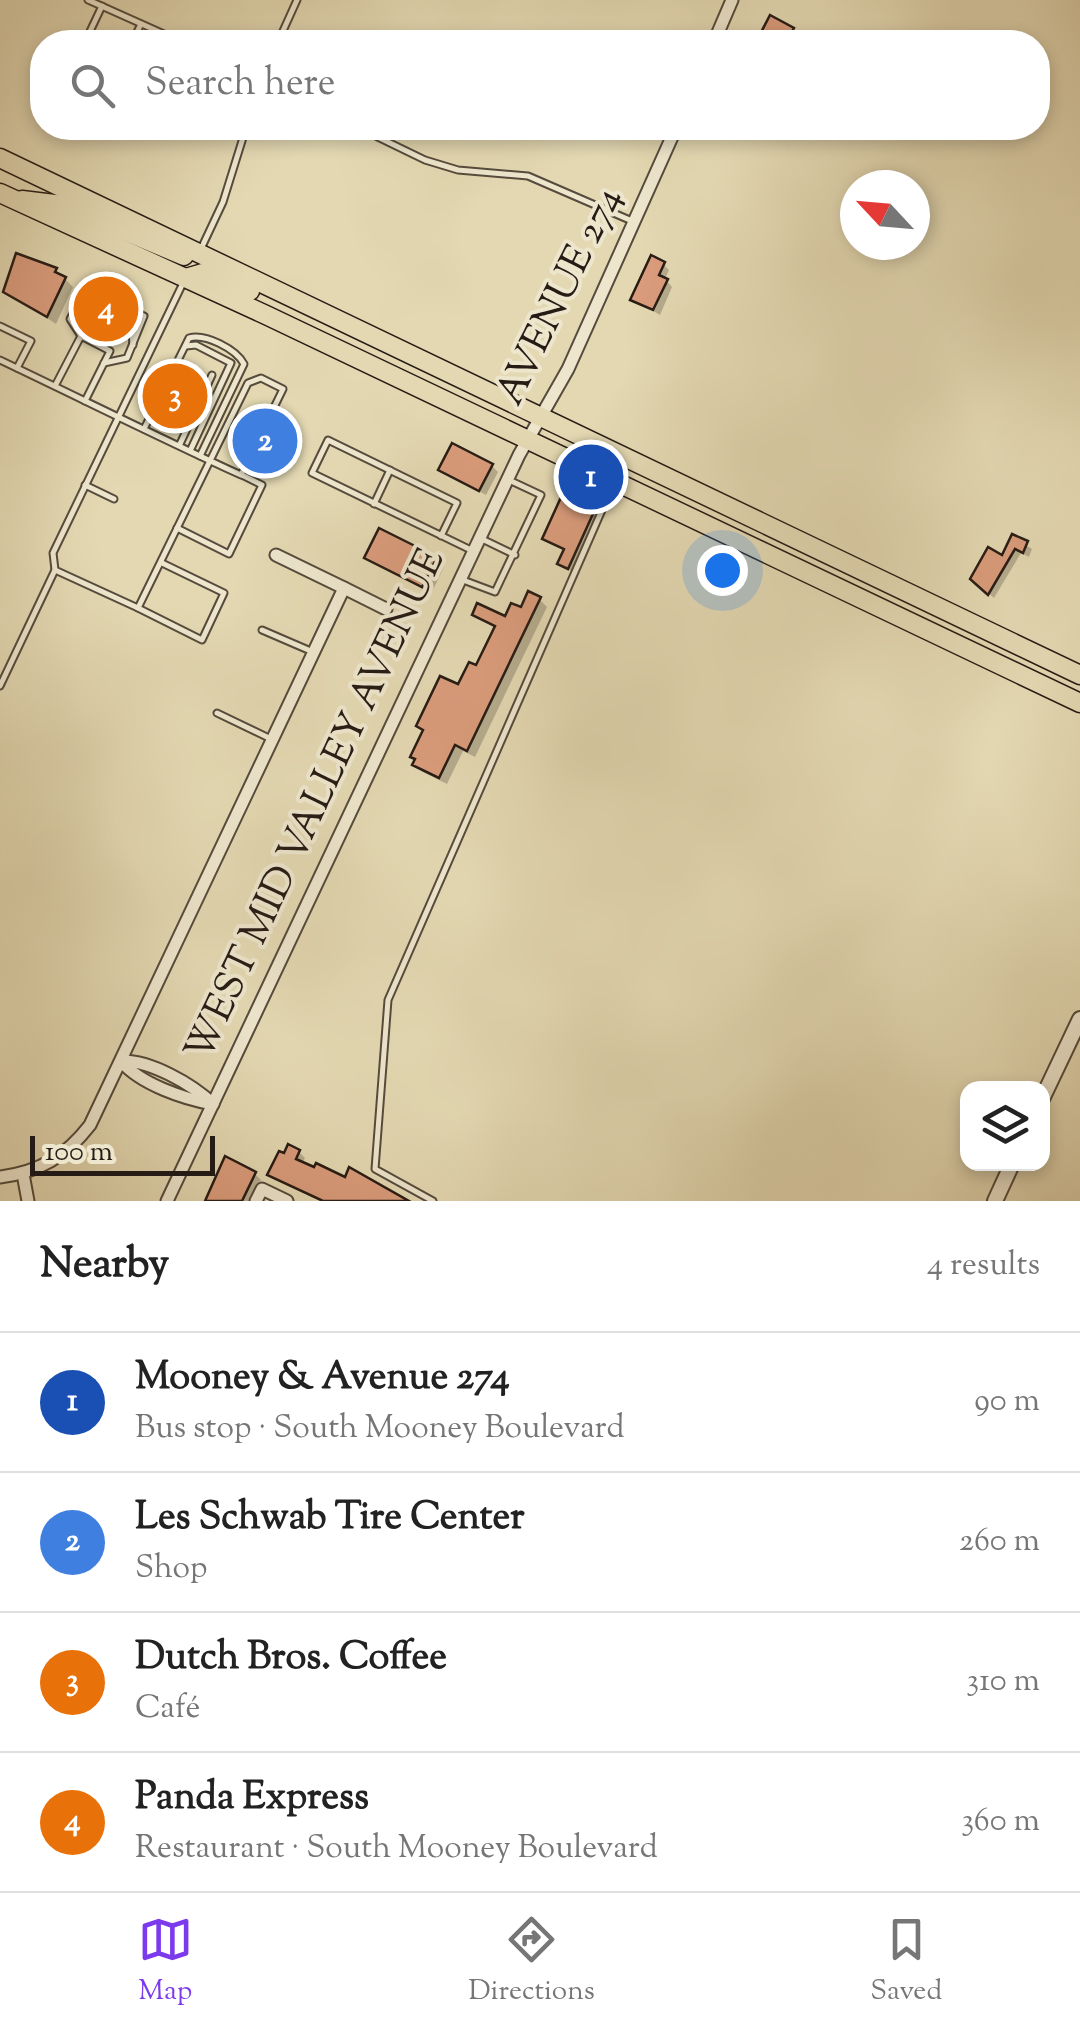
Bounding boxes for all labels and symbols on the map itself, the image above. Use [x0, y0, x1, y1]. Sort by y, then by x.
north arrow [840, 170, 930, 260]
street label: AVENUE 274 [484, 178, 638, 416]
pin: 4 [74, 272, 138, 346]
pin: 3 [142, 358, 208, 434]
pin: 2 [232, 404, 298, 478]
pin: 1 [558, 440, 624, 514]
street label: WEST MID VALLEY AVENUE [173, 540, 461, 1072]
your location [697, 545, 748, 596]
scale bar [30, 1131, 215, 1176]

